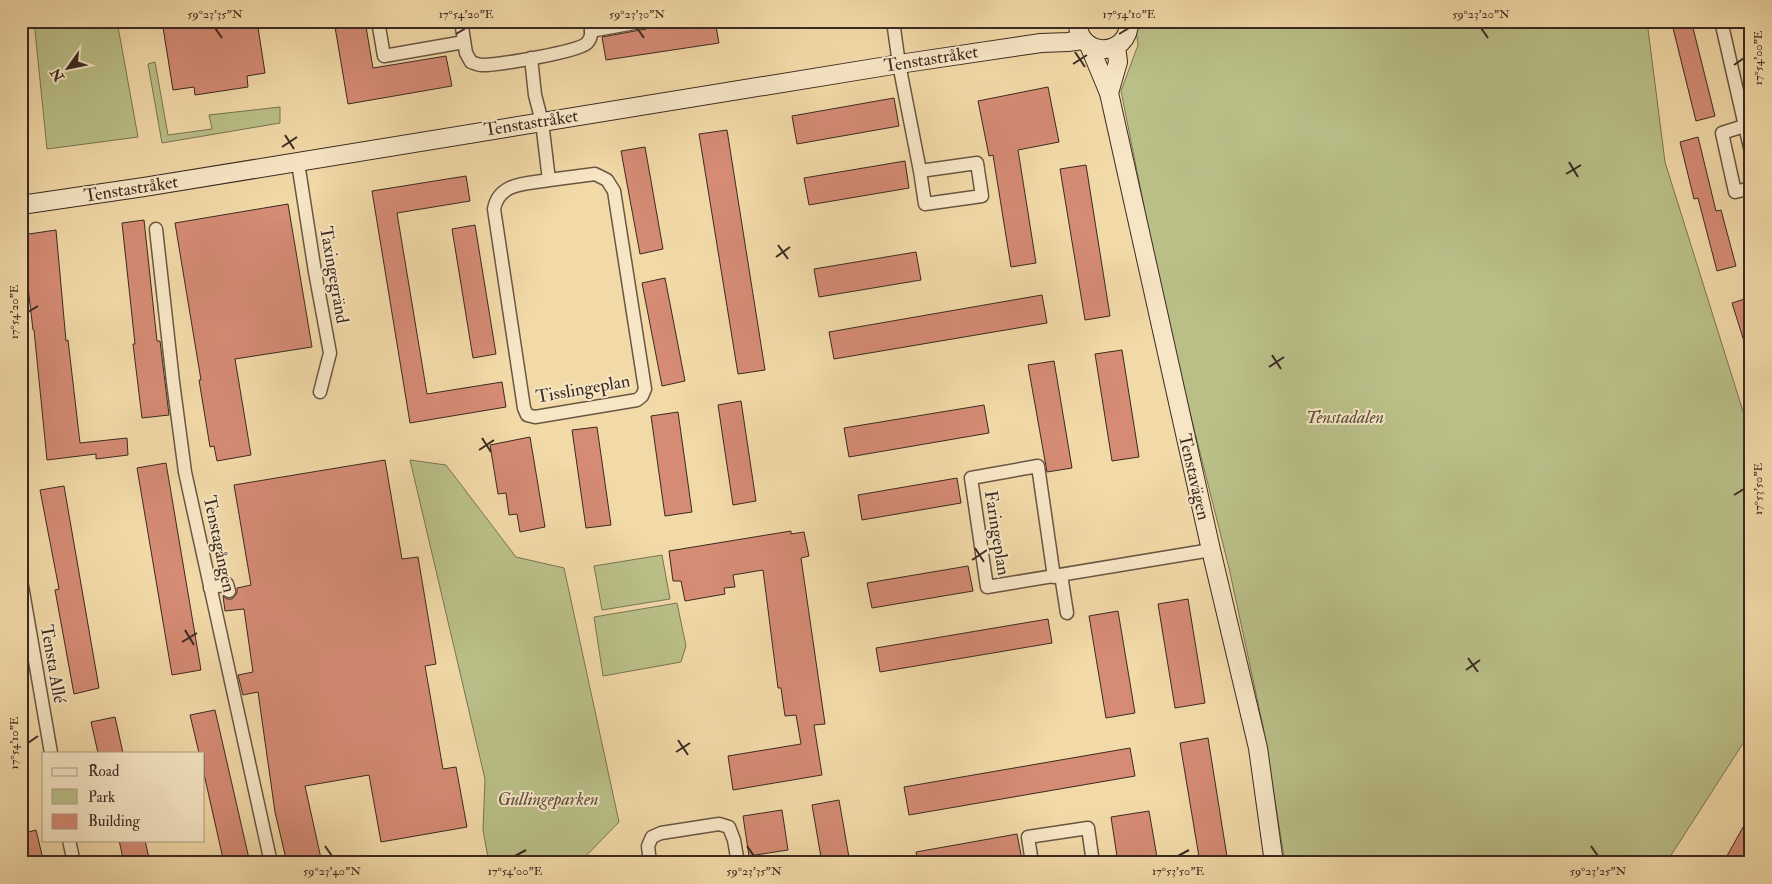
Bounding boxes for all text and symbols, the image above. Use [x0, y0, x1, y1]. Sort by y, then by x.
text: 59°23'35"N [187, 7, 243, 22]
text: 17°54'20"E [439, 7, 494, 22]
text: 59°23'30"N [609, 7, 665, 22]
text: 17°54'10"E [1103, 7, 1156, 22]
text: 59°23'20"N [1452, 7, 1510, 22]
text: 17°54'00"E [1751, 30, 1766, 85]
street label: Tenstastråket [882, 40, 980, 78]
north arrow [42, 42, 92, 92]
text: N [47, 65, 69, 86]
street label: Tenstastråket [482, 104, 580, 142]
street label: Tenstastråket [82, 170, 180, 208]
street label: Taxingegränd [314, 225, 354, 326]
text: 17°54'20"E [7, 284, 22, 339]
street label: Tisslingeplan [534, 369, 632, 409]
park label: Tenstadalen [1306, 406, 1384, 429]
street label: Tenstavägen [1173, 432, 1215, 522]
text: 17°53'50"E [1751, 463, 1766, 515]
street label: Faringeplan [979, 489, 1015, 577]
street label: Tenstagången [198, 493, 240, 595]
street label: Tensta Allé [35, 623, 71, 705]
text: 17°54'10"E [7, 716, 22, 769]
legend [42, 752, 205, 842]
text: Road [88, 762, 120, 781]
text: Park [88, 788, 115, 807]
park label: Gullingeparken [497, 788, 599, 811]
text: Building [88, 812, 140, 831]
text: 59°23'40"N [303, 864, 361, 879]
text: 17°54'00"E [488, 864, 543, 879]
text: 59°23'35"N [726, 864, 782, 879]
text: 17°53'50"E [1152, 864, 1204, 879]
text: 59°23'25"N [1570, 864, 1627, 879]

